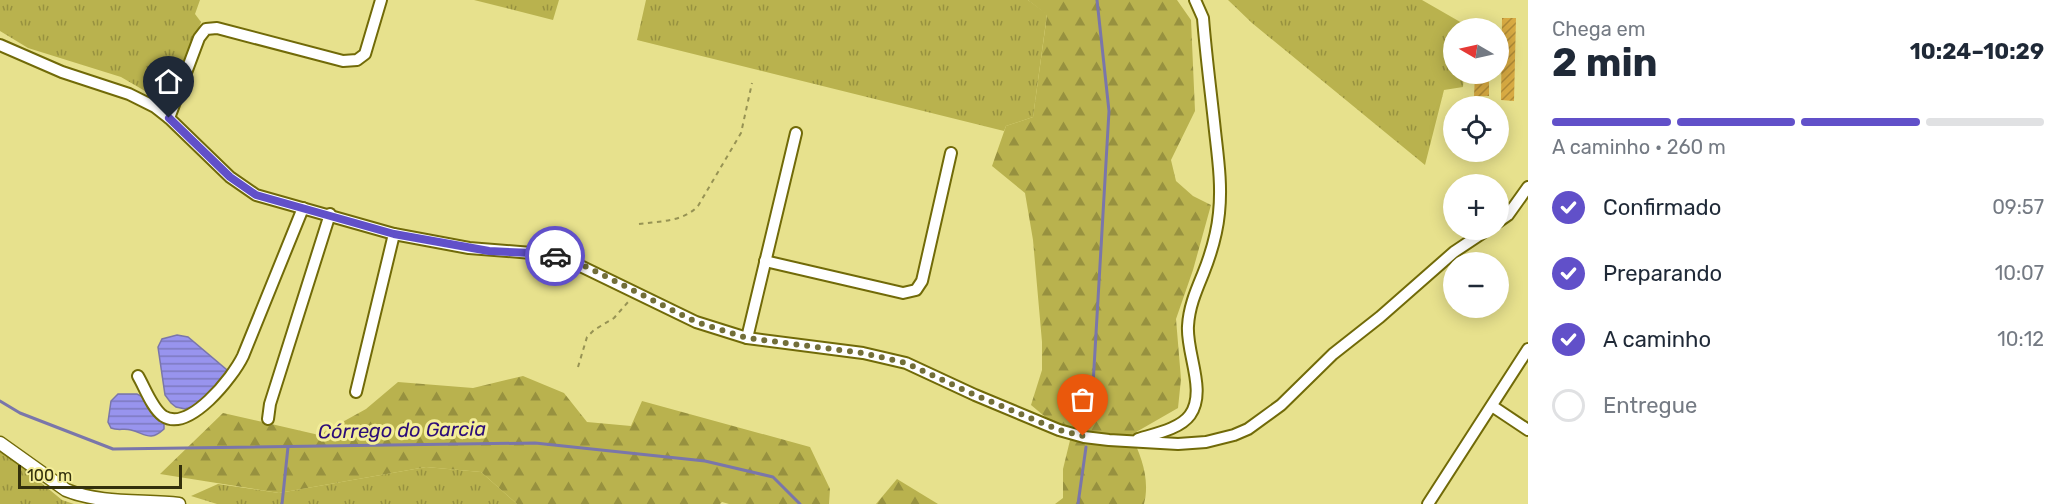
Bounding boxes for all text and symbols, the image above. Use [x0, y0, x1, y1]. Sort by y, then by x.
text: Chega em [1552, 17, 1646, 41]
north arrow [1443, 18, 1509, 84]
map controls [1443, 18, 1509, 318]
text: 10:24–10:29 [1910, 38, 2044, 65]
text: 2 min [1552, 40, 1658, 86]
pin [143, 56, 194, 118]
icon: home [152, 65, 185, 98]
button: locate [1443, 96, 1509, 162]
text: A caminho · 260 m [1552, 135, 1726, 159]
button: + [1443, 174, 1509, 240]
icon: check [1552, 191, 1585, 224]
text: Confirmado [1603, 194, 1721, 221]
text: 09:57 [1992, 195, 2044, 219]
courier [525, 226, 585, 286]
icon: car [539, 240, 572, 273]
button: − [1443, 252, 1509, 318]
icon: check [1552, 257, 1585, 290]
text: Preparando [1603, 260, 1722, 287]
text: 10:07 [1995, 261, 2044, 285]
icon: check [1552, 323, 1585, 356]
text: A caminho [1603, 326, 1711, 353]
text: 10:12 [1997, 327, 2044, 351]
pin [1057, 374, 1108, 436]
icon: bag [1066, 383, 1099, 416]
text: Entregue [1603, 392, 1697, 419]
water label: Córrego do Garcia [318, 417, 487, 443]
scale bar [18, 462, 182, 490]
text: 100 m [27, 466, 72, 485]

